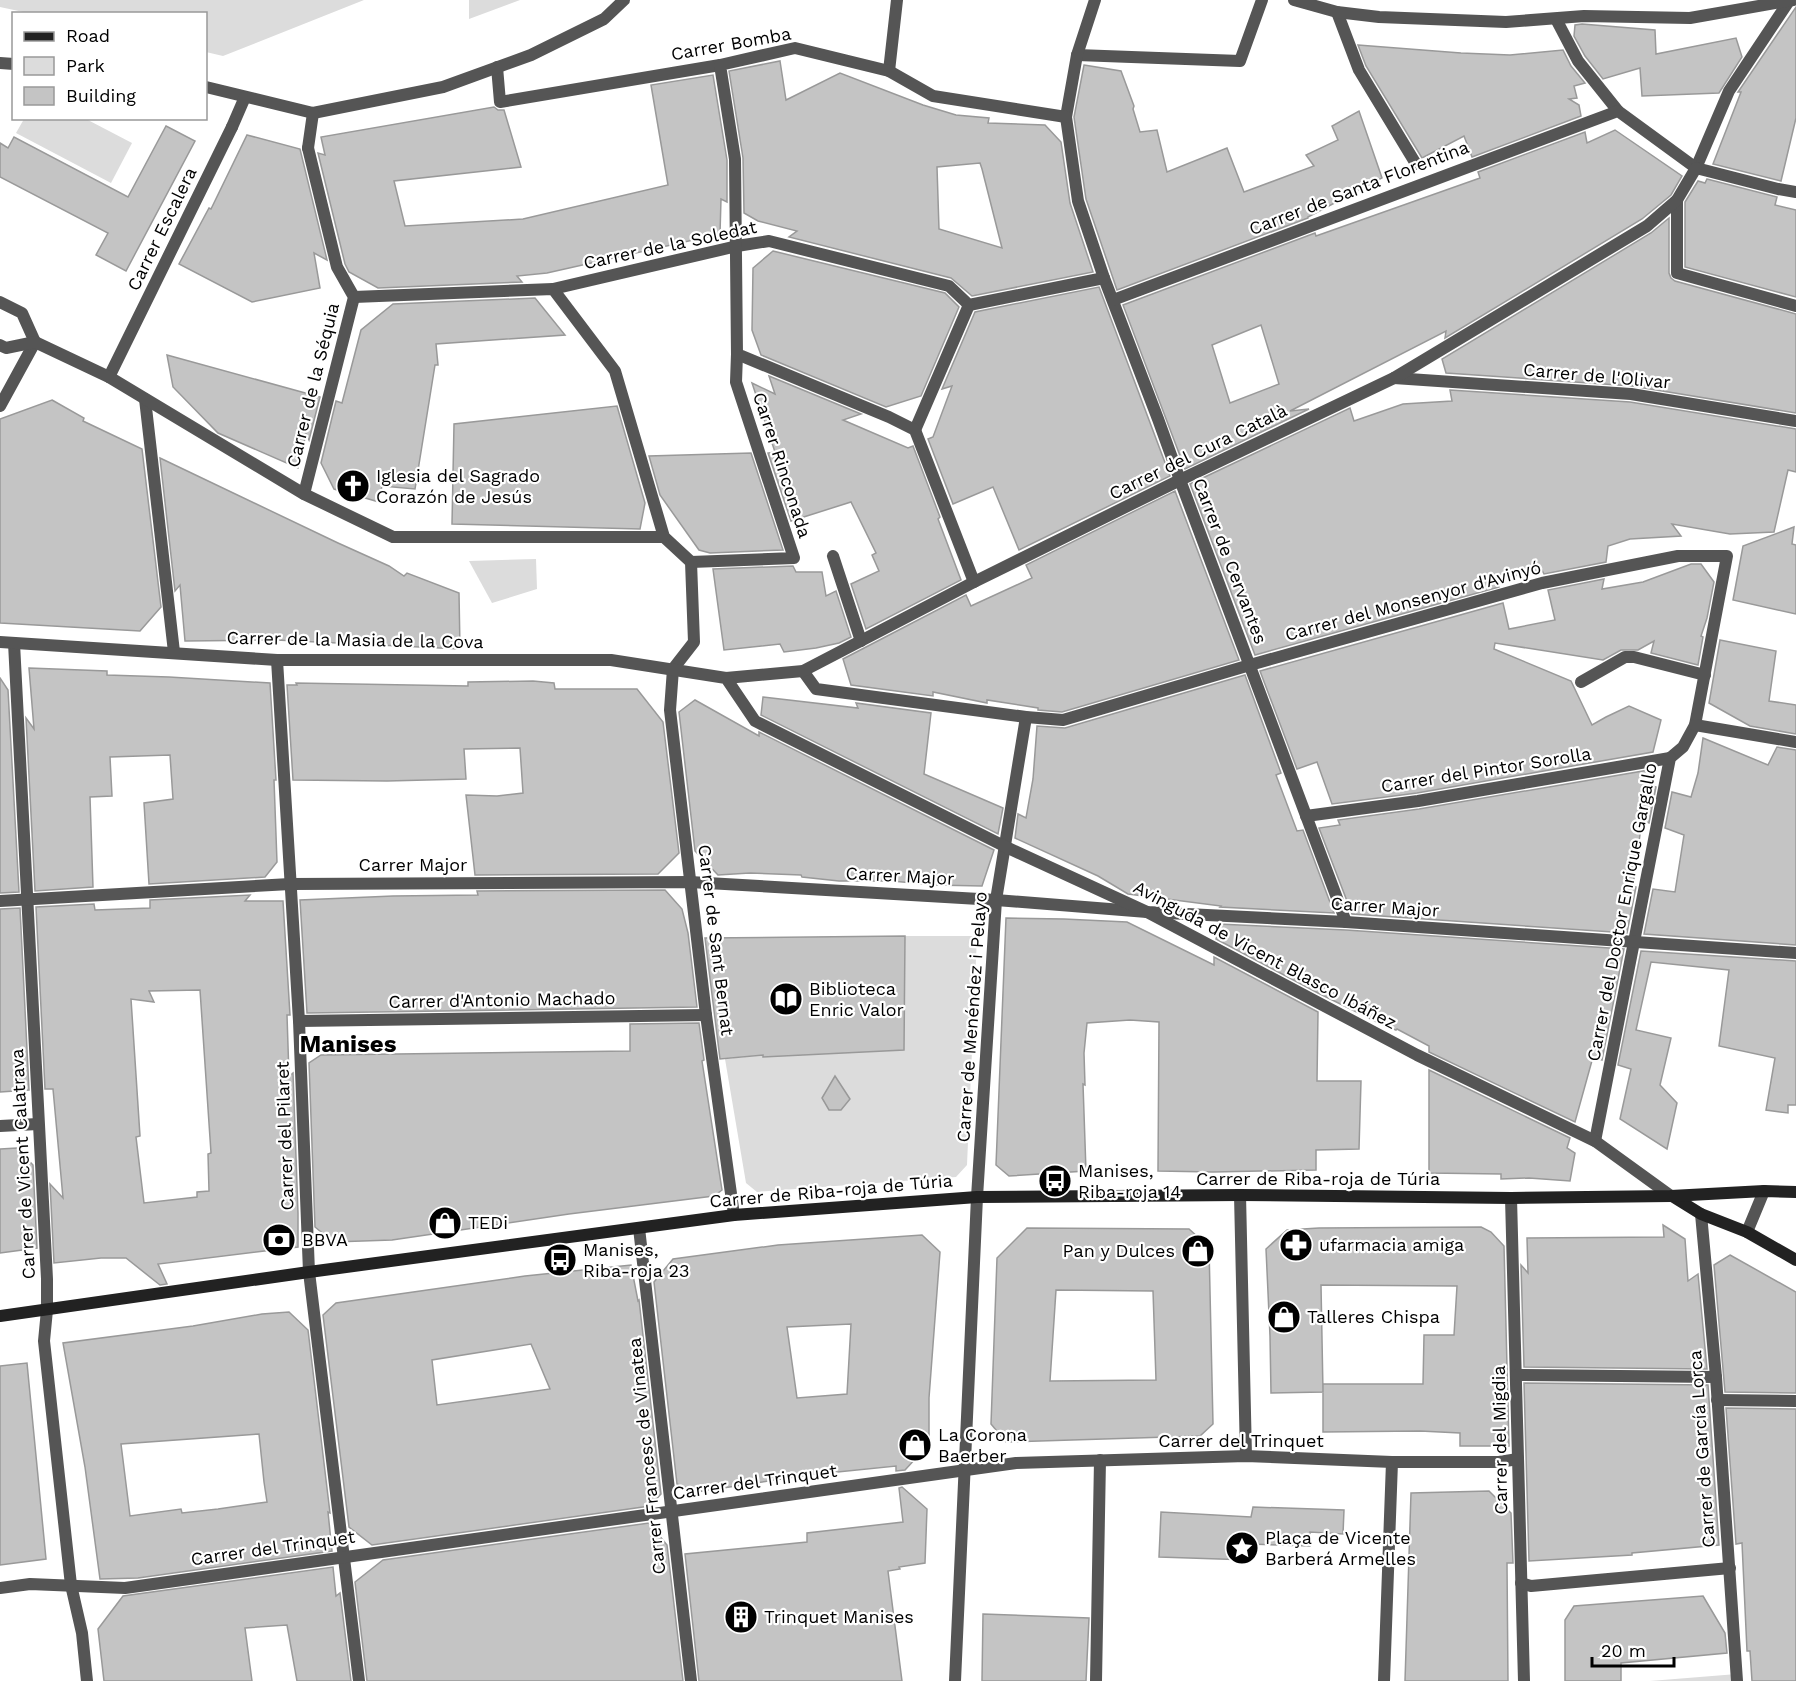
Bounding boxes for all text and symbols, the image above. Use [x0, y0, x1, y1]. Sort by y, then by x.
legend [12, 12, 207, 120]
street label: Carrer Bomba [669, 23, 793, 64]
text: Road [66, 25, 110, 46]
text: Park [66, 55, 105, 76]
text: Building [66, 85, 136, 106]
street label: Carrer de Santa Florentina [1246, 136, 1472, 239]
street label: Carrer Escalera [123, 164, 201, 294]
street label: Carrer de la Soledat [581, 216, 759, 273]
street label: Carrer de la Séquia [282, 300, 343, 469]
street label: Carrer de l'Olivar [1522, 359, 1672, 392]
street label: Carrer Rinconada [749, 389, 816, 540]
street label: Carrer del Cura Català [1105, 399, 1290, 504]
place label: Iglesia del Sagrado Corazón de Jesús [376, 465, 540, 507]
church icon: Iglesia del Sagrado Corazón de Jesús [335, 468, 371, 504]
street label: Carrer de Cervantes [1189, 475, 1272, 647]
street label: Carrer del Monsenyor d'Avinyó [1283, 556, 1543, 645]
street label: Carrer de la Masia de la Cova [226, 627, 484, 652]
street label: Carrer del Pintor Sorolla [1379, 743, 1593, 797]
street label: Carrer del Doctor Enrique Gargallo [1582, 761, 1661, 1063]
street label: Carrer de Sant Bernat [694, 843, 739, 1037]
street label: Carrer Major [359, 854, 467, 875]
street label: Carrer Major [845, 862, 955, 889]
street label: Avinguda de Vicent Blasco Ibáñez [1130, 876, 1400, 1033]
street label: Carrer de Menéndez i Pelayo [952, 891, 991, 1143]
street label: Carrer Major [1330, 892, 1440, 921]
place label: Biblioteca Enric Valor [809, 978, 904, 1020]
library icon: Biblioteca Enric Valor [768, 981, 804, 1017]
street label: Carrer d'Antonio Machado [388, 987, 616, 1012]
district label: Manises [300, 1030, 397, 1058]
street label: Carrer de Vicent Calatrava [6, 1048, 39, 1280]
street label: Carrer del Pilaret [271, 1061, 298, 1211]
place label: Manises, Riba-roja 14 [1078, 1160, 1181, 1202]
bus stop icon: Manises, Riba-roja 14 [1037, 1163, 1073, 1199]
street label: Carrer de Riba-roja de Túria [1196, 1168, 1440, 1189]
street label: Carrer de Riba-roja de Túria [708, 1169, 954, 1212]
shop icon: TEDi [427, 1205, 463, 1241]
place label: TEDi [468, 1212, 508, 1233]
bank icon: BBVA [261, 1222, 297, 1258]
pharmacy icon: ufarmacia amiga [1278, 1227, 1314, 1263]
place label: BBVA [302, 1229, 348, 1250]
shop icon: Pan y Dulces [1180, 1233, 1216, 1269]
place label: ufarmacia amiga [1319, 1234, 1464, 1255]
place label: Manises, Riba-roja 23 [583, 1239, 690, 1281]
place label: Pan y Dulces [1062, 1240, 1175, 1261]
bus stop icon: Manises, Riba-roja 23 [542, 1242, 578, 1278]
shop icon: Talleres Chispa [1266, 1299, 1302, 1335]
place label: Talleres Chispa [1307, 1306, 1440, 1327]
street label: Carrer Francesc de Vinatea [624, 1337, 669, 1575]
street label: Carrer de García Lorca [1684, 1350, 1719, 1548]
street label: Carrer del Migdia [1488, 1365, 1511, 1515]
place label: La Corona Baerber [938, 1424, 1027, 1466]
shop icon: La Corona Baerber [897, 1427, 933, 1463]
street label: Carrer del Trinquet [1158, 1430, 1324, 1451]
street label: Carrer del Trinquet [672, 1460, 839, 1503]
street label: Carrer del Trinquet [190, 1526, 357, 1569]
place label: Plaça de Vicente Barberá Armelles [1265, 1527, 1416, 1569]
place icon: Plaça de Vicente Barberá Armelles [1224, 1530, 1260, 1566]
building icon: Trinquet Manises [723, 1599, 759, 1635]
place label: Trinquet Manises [764, 1606, 914, 1627]
scale bar [1592, 1630, 1674, 1668]
text: 20 m [1601, 1640, 1646, 1661]

